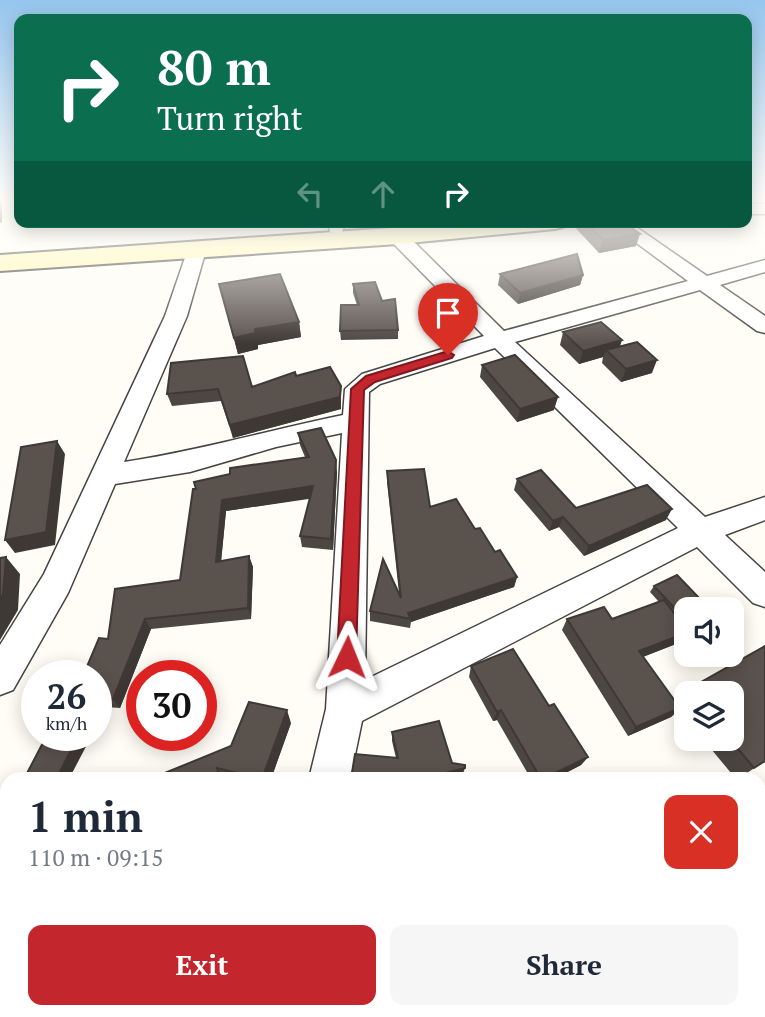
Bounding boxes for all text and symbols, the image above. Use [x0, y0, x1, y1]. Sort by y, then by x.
text: 80 m [157, 34, 271, 99]
icon: right [42, 42, 133, 133]
text: Turn right [157, 97, 303, 139]
icon: left [291, 175, 329, 213]
icon: ahead [364, 175, 402, 213]
icon: right [437, 175, 475, 213]
pin [418, 283, 478, 355]
icon: arrive [429, 294, 467, 332]
map controls [674, 597, 744, 751]
button: sound [674, 597, 744, 667]
position arrow [310, 620, 384, 694]
speed limit sign: 30 [126, 660, 217, 751]
text: 26 [47, 673, 86, 719]
button: layers [674, 681, 744, 751]
text: km/h [46, 711, 87, 735]
text: 1 min [28, 788, 143, 844]
button: close [664, 795, 738, 869]
text: 110 m · 09:15 [28, 842, 163, 873]
button: Exit [28, 925, 376, 1005]
button: Share [390, 925, 738, 1005]

